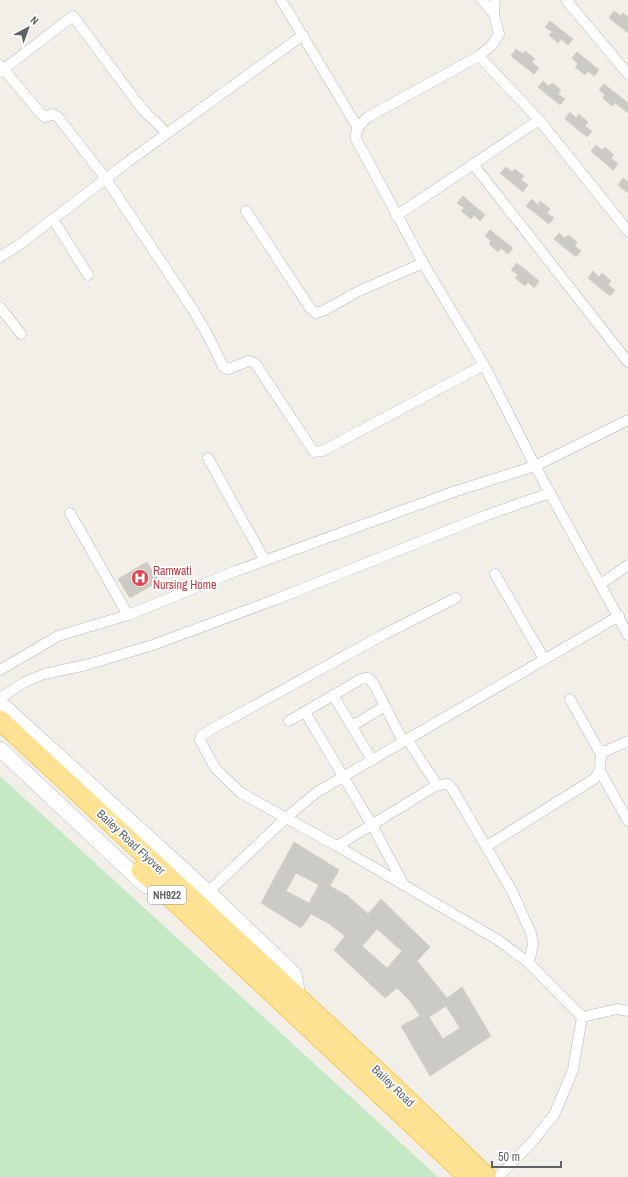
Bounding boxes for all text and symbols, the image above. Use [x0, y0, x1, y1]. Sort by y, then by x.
north arrow [8, 8, 48, 48]
text: N [28, 13, 42, 28]
place label: Ramwati Nursing Home [153, 563, 216, 593]
hospital icon: Ramwati Nursing Home [130, 568, 150, 588]
street label: Bailey Road Flyover [93, 806, 169, 879]
road number: NH922 [148, 886, 186, 904]
street label: Bailey Road [368, 1062, 418, 1110]
scale bar [492, 1143, 561, 1169]
text: 50 m [498, 1149, 520, 1165]

